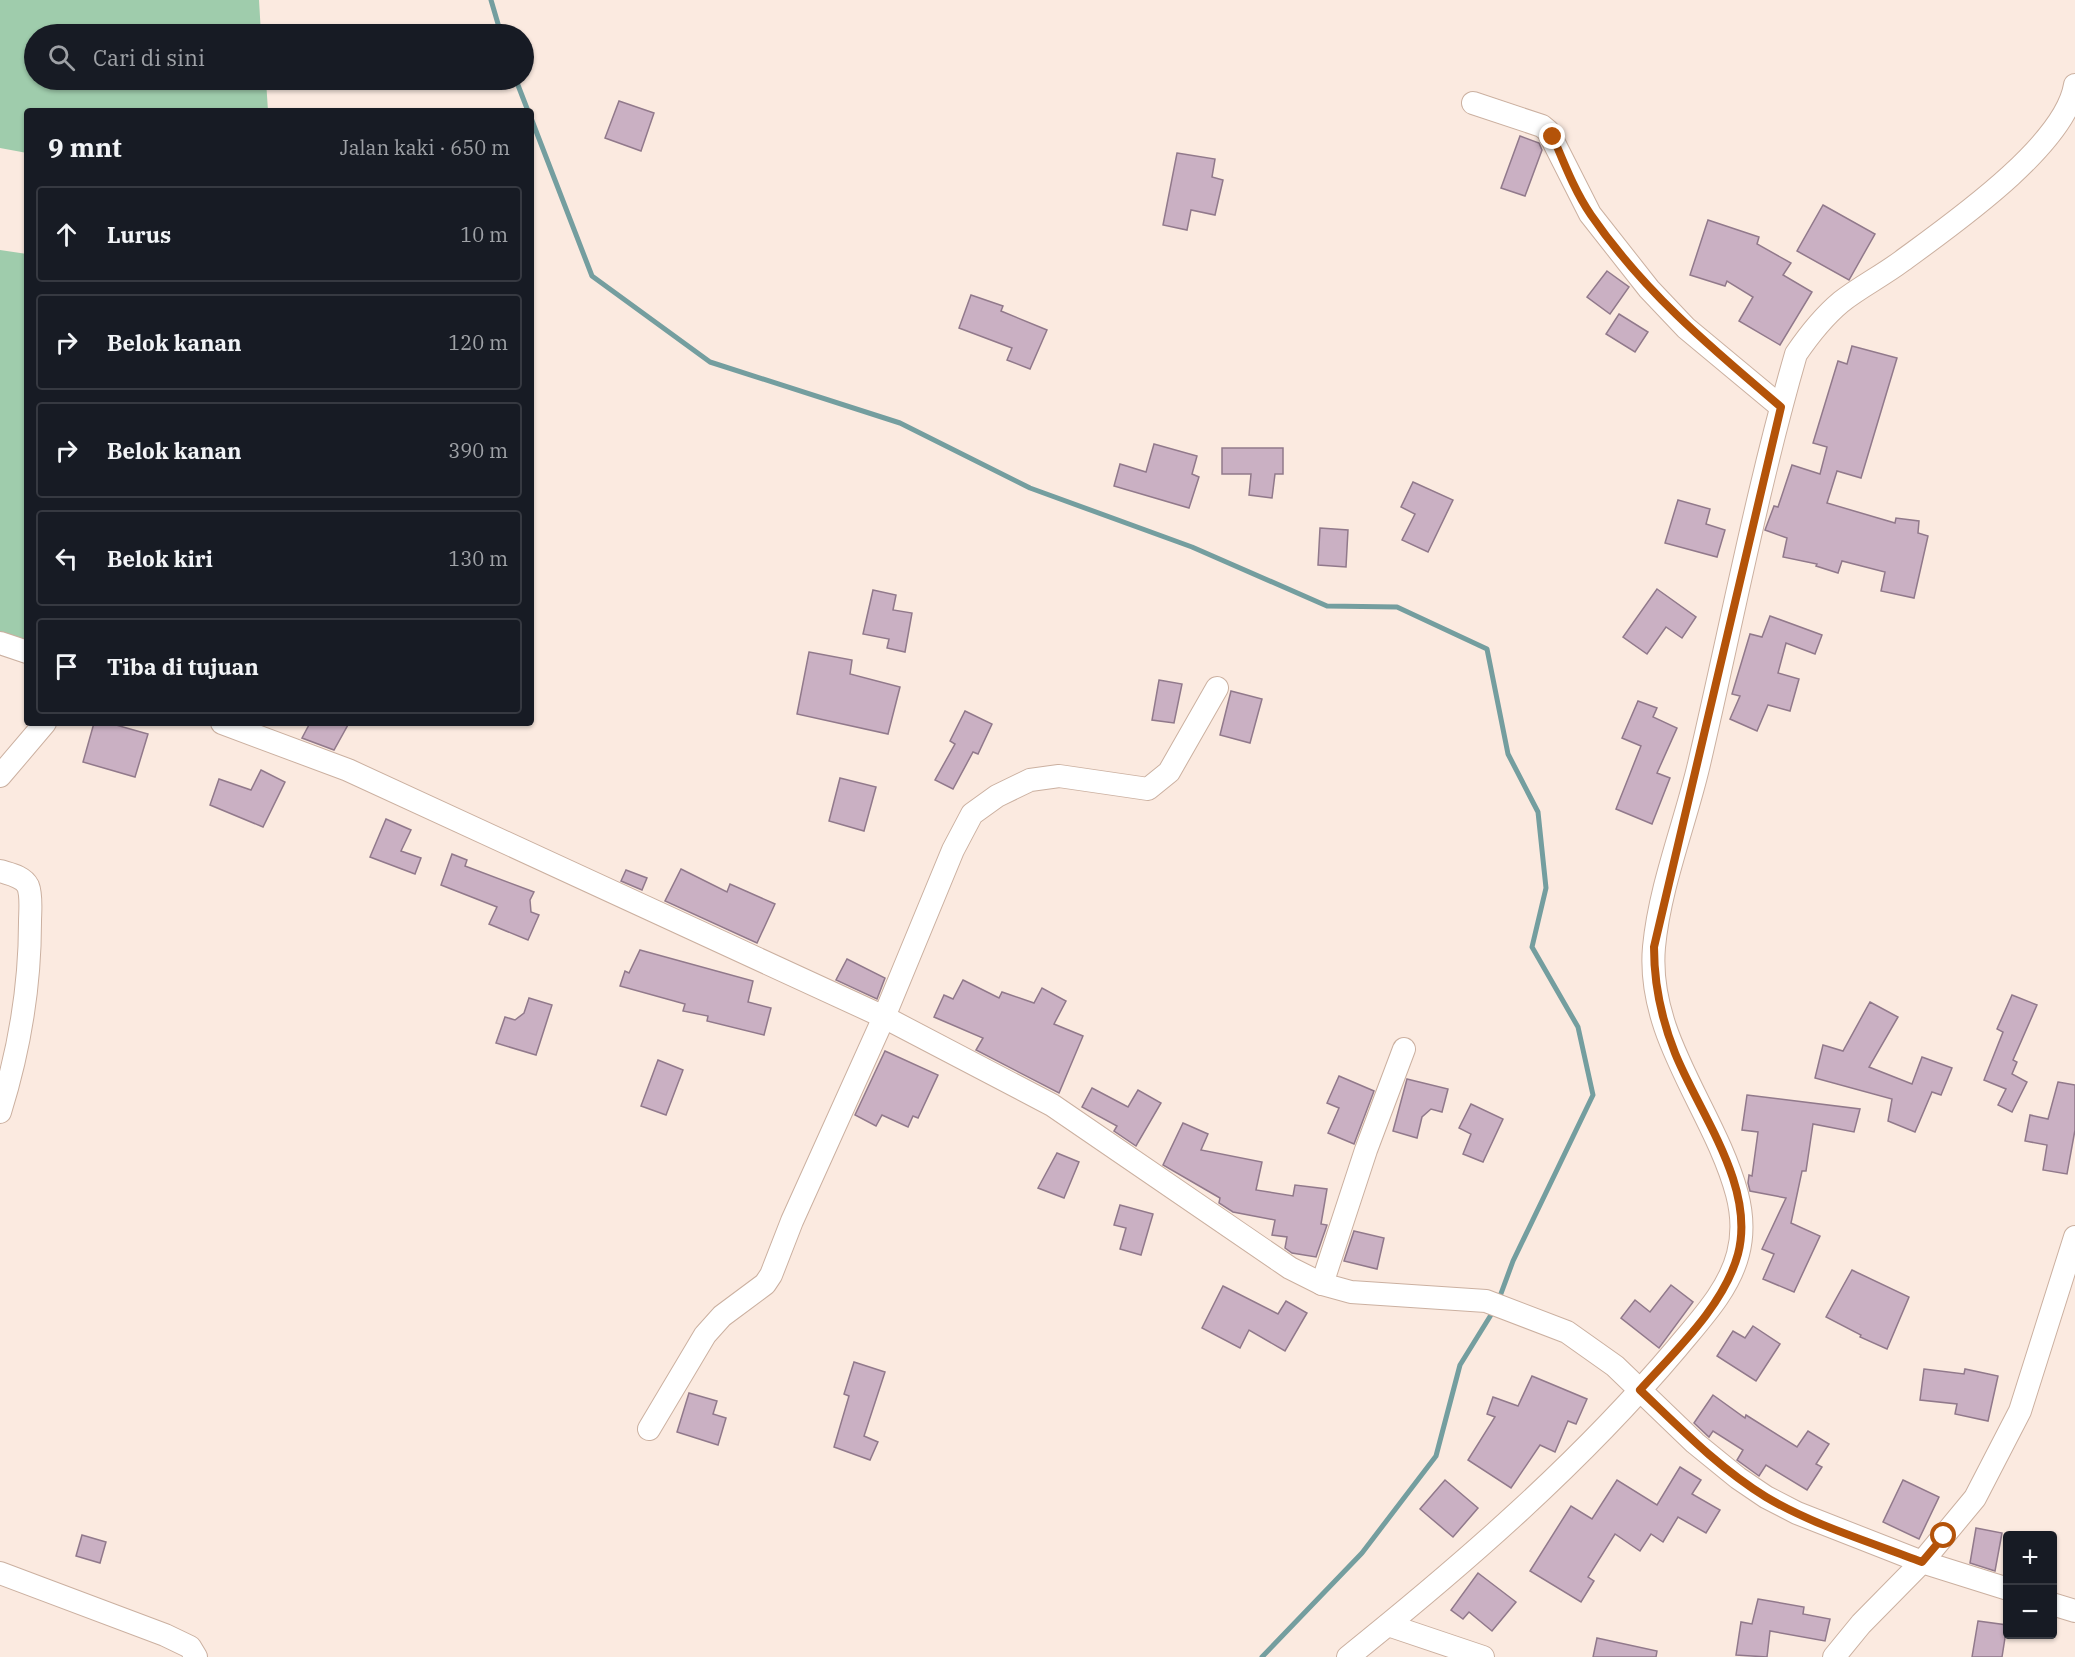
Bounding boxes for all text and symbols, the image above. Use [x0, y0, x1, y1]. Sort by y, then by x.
search box [24, 24, 534, 90]
icon: search [45, 41, 78, 74]
text: Cari di sini [93, 43, 205, 72]
route end [1539, 123, 1565, 149]
text: 9 mnt [48, 130, 122, 164]
text: Jalan kaki · 650 m [340, 134, 510, 161]
icon: ahead [50, 218, 83, 251]
text: Lurus [107, 220, 171, 249]
text: 10 m [460, 221, 508, 248]
icon: right [50, 326, 83, 359]
text: Belok kanan [107, 328, 242, 357]
text: 120 m [448, 329, 508, 356]
icon: right [50, 434, 83, 467]
text: Belok kanan [107, 436, 242, 465]
text: 390 m [448, 437, 508, 464]
icon: left [50, 542, 83, 575]
text: Belok kiri [107, 544, 213, 573]
text: 130 m [448, 545, 508, 572]
icon: arrive [50, 650, 83, 683]
text: Tiba di tujuan [107, 652, 259, 681]
route start [1930, 1522, 1956, 1548]
map controls [2003, 1531, 2057, 1639]
button: + [2003, 1531, 2057, 1585]
button: − [2003, 1585, 2057, 1639]

